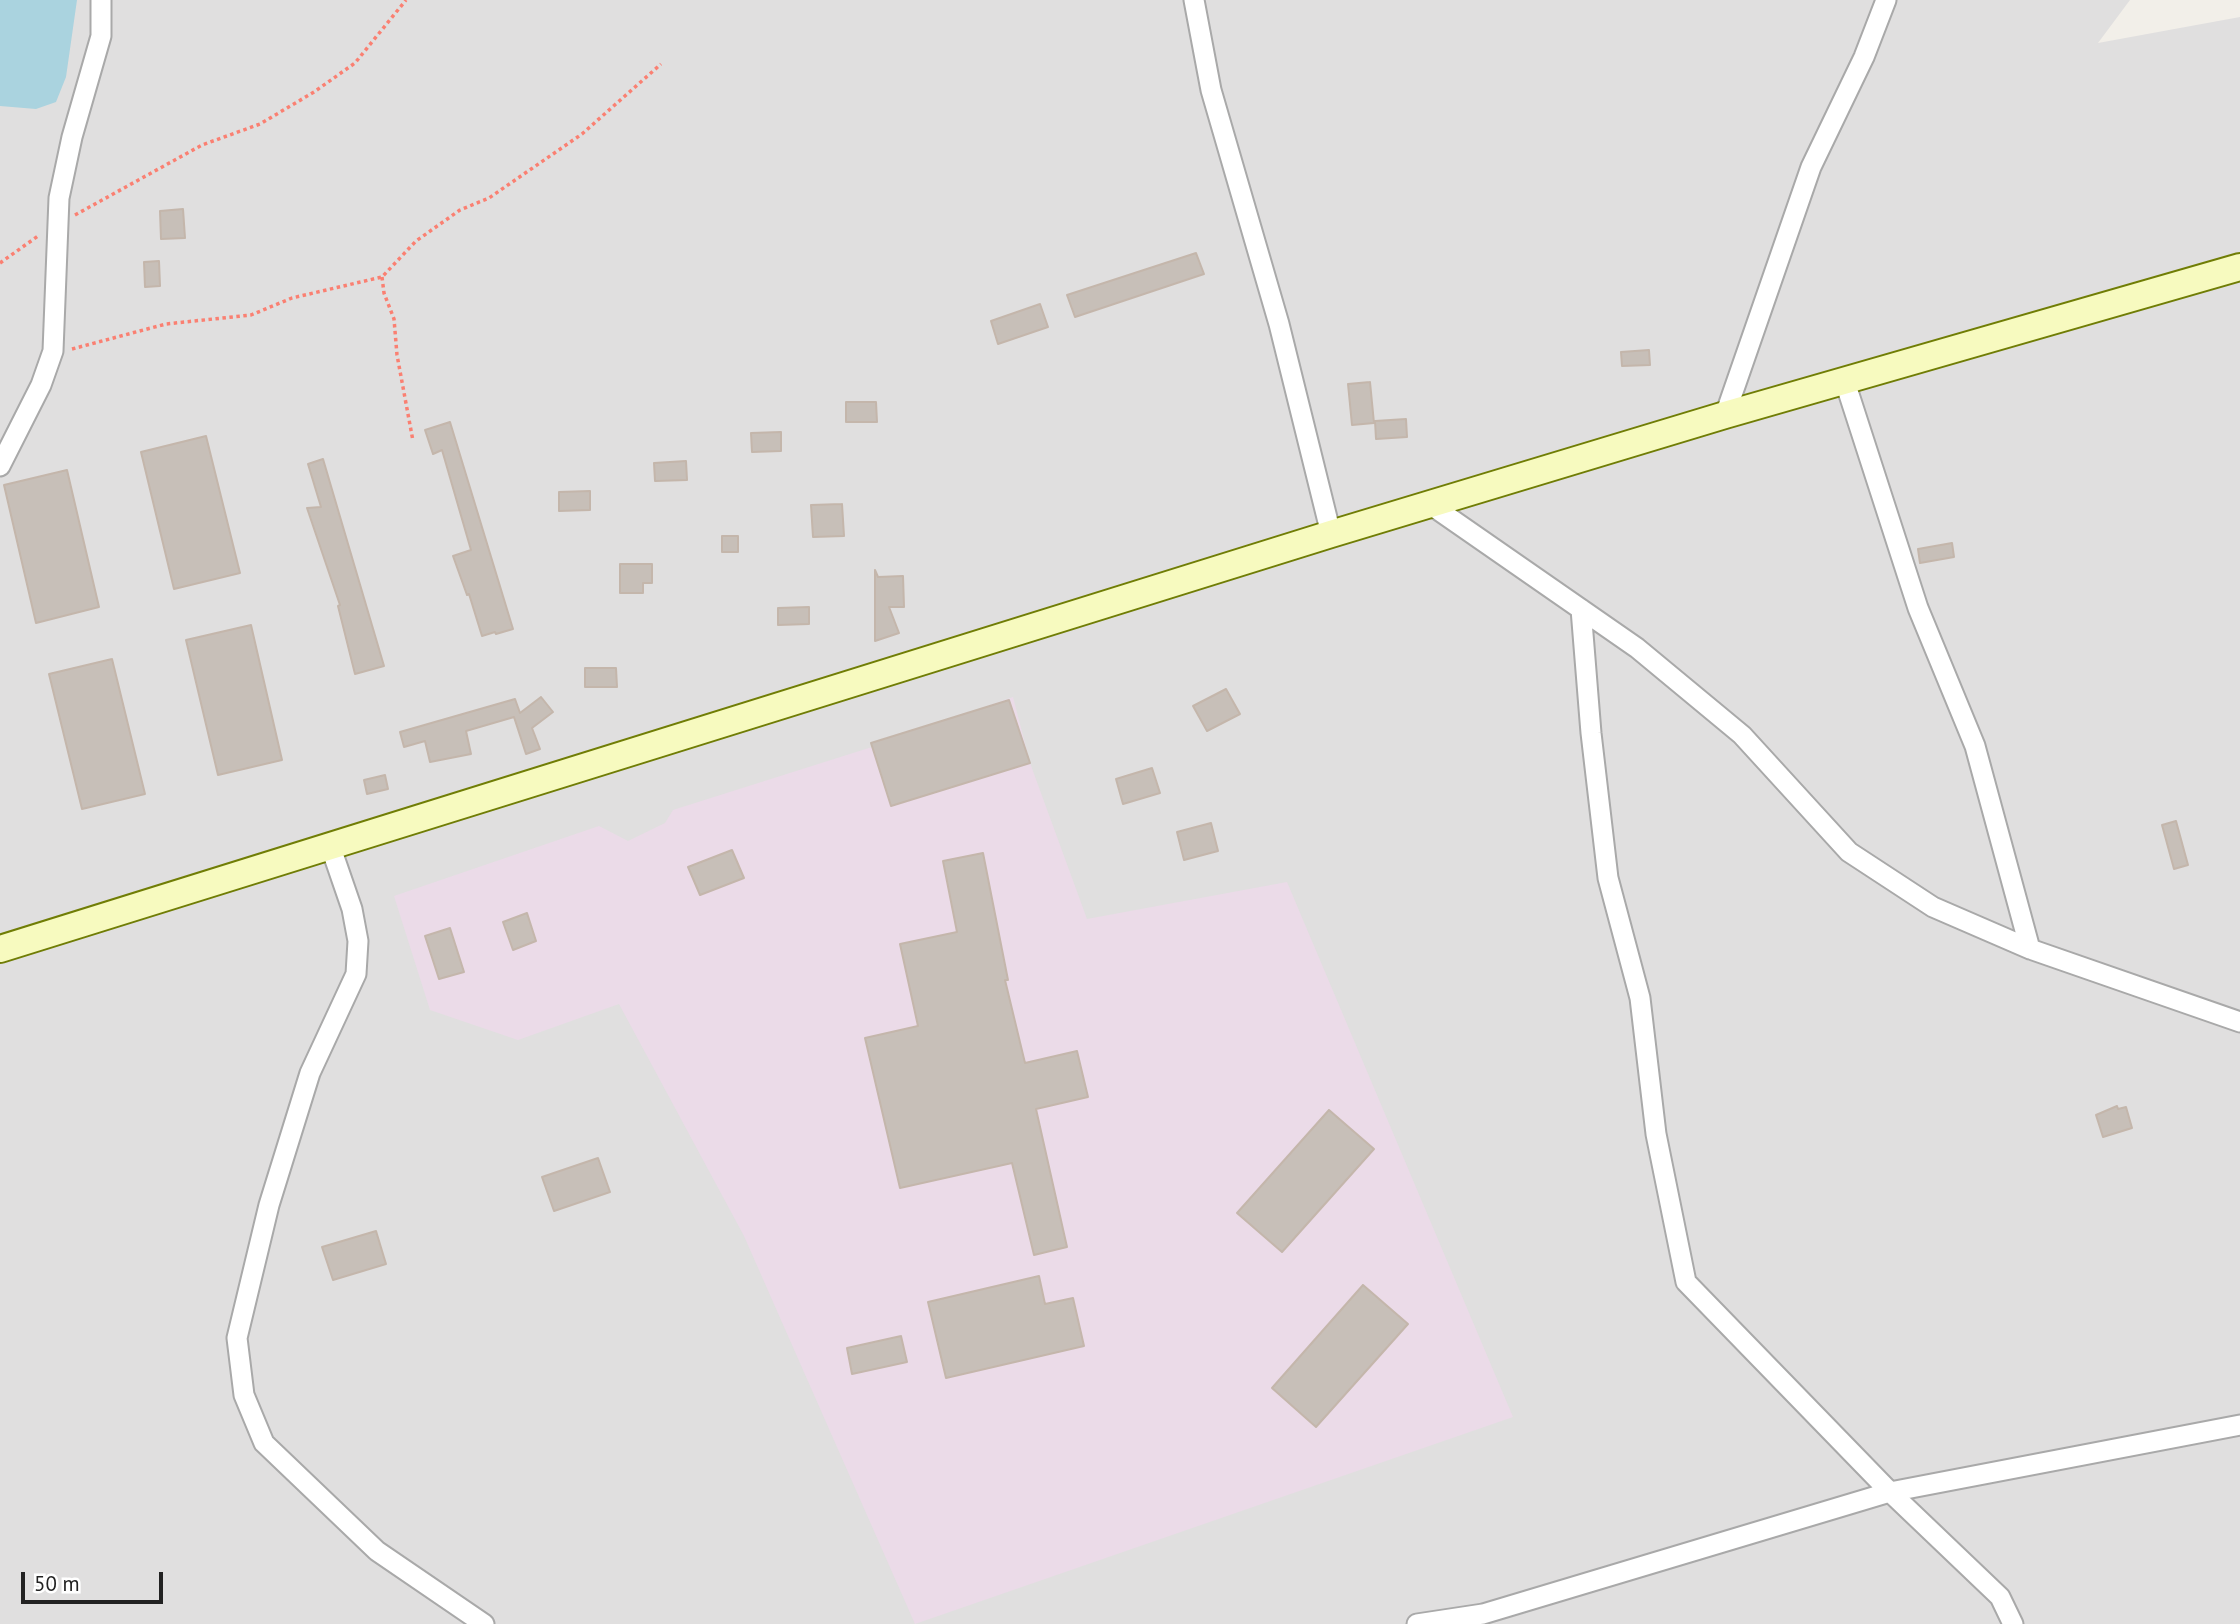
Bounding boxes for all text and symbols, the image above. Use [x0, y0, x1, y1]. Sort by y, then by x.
scale bar [24, 1558, 166, 1602]
text: 50 m [34, 1570, 80, 1597]

